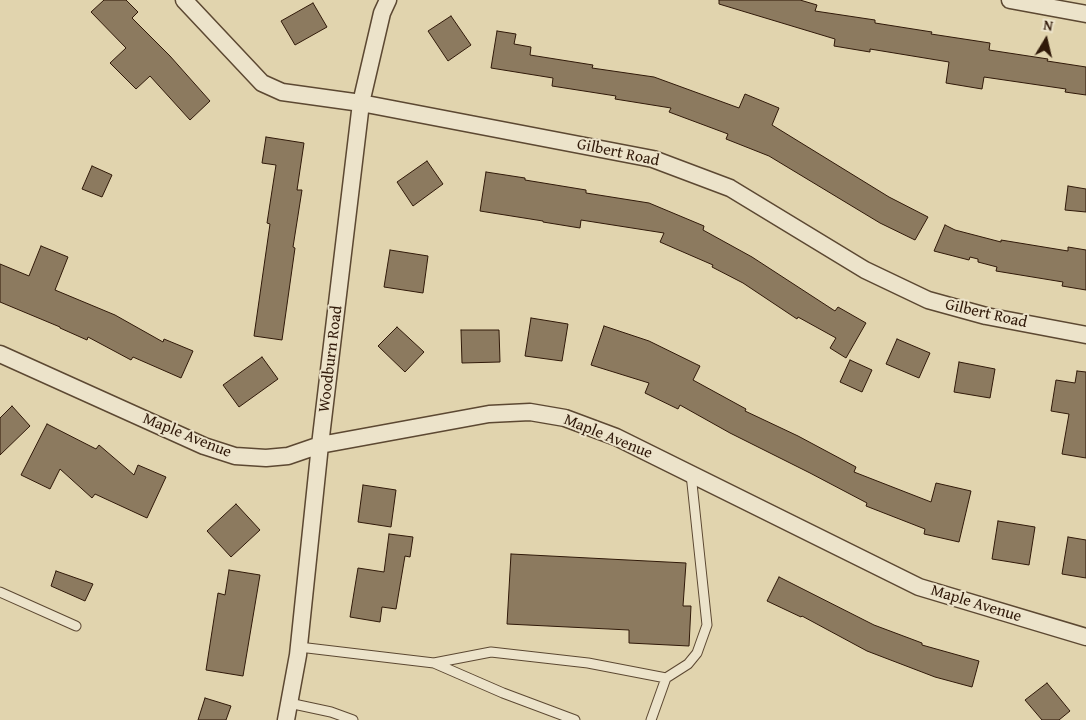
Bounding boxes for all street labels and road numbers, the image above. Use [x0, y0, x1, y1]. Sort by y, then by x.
street label: Gilbert Road [575, 135, 661, 171]
street label: Gilbert Road [943, 295, 1029, 333]
street label: Woodburn Road [315, 305, 347, 413]
street label: Maple Avenue [140, 409, 234, 463]
street label: Maple Avenue [561, 410, 655, 464]
street label: Maple Avenue [928, 581, 1024, 627]

